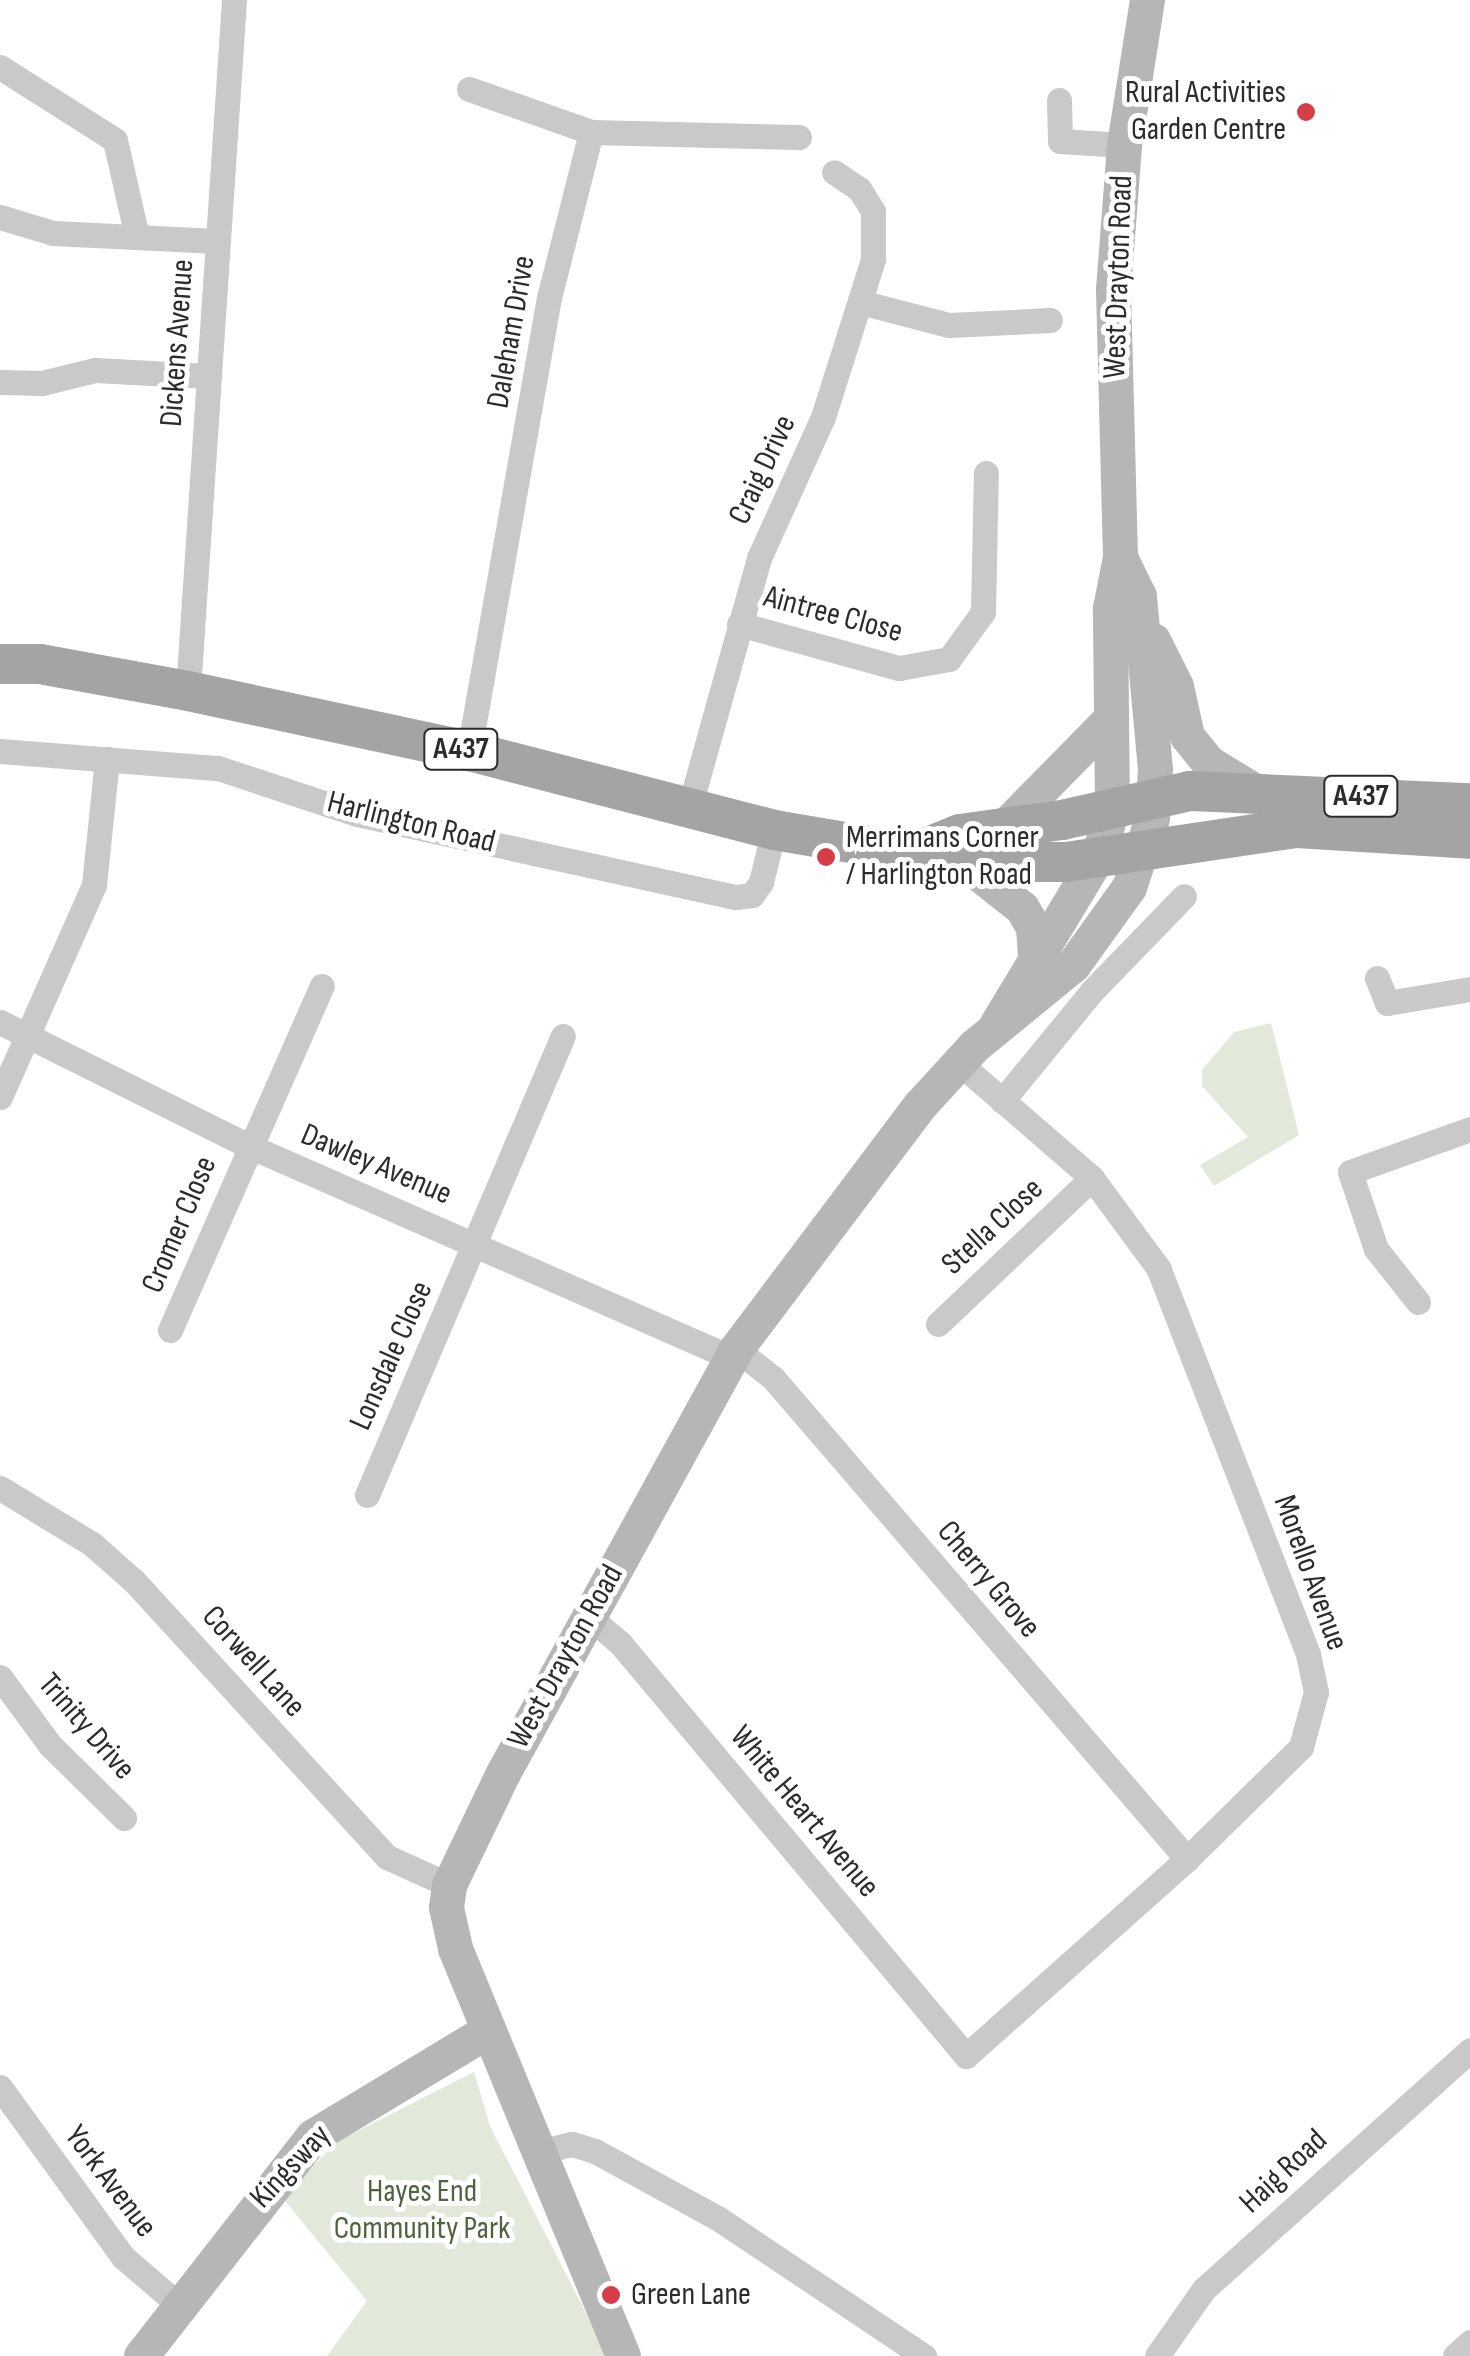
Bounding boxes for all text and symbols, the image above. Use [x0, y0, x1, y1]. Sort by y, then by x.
place label: Rural Activities Garden Centre [1125, 75, 1286, 150]
marker: Rural Activities Garden Centre [1295, 101, 1317, 123]
street label: West Drayton Road [1096, 175, 1142, 379]
street label: Daleham Drive [480, 253, 544, 411]
street label: Dickens Avenue [153, 258, 203, 428]
street label: Craig Drive [721, 409, 805, 531]
street label: Aintree Close [759, 578, 907, 652]
road number: A437 [421, 724, 501, 774]
road number: A437 [1321, 771, 1401, 821]
street label: Harlington Road [323, 784, 499, 862]
place label: Merrimans Corner / Harlington Road [846, 820, 1039, 895]
marker: Merrimans Corner / Harlington Road [815, 846, 837, 868]
street label: Dawley Avenue [295, 1116, 457, 1214]
street label: Cromer Close [134, 1151, 226, 1299]
street label: Stella Close [934, 1171, 1052, 1283]
street label: Lonsdale Close [342, 1276, 442, 1436]
street label: Morello Avenue [1264, 1490, 1356, 1656]
street label: Cherry Grove [928, 1514, 1048, 1646]
street label: West Drayton Road [500, 1559, 632, 1755]
street label: Corwell Lane [193, 1598, 313, 1726]
street label: Trinity Drive [29, 1666, 143, 1788]
street label: White Heart Avenue [721, 1718, 887, 1906]
street label: Kingsway [243, 2117, 339, 2217]
street label: York Avenue [56, 2119, 164, 2245]
street label: Haig Road [1232, 2122, 1336, 2222]
park label: Hayes End Community Park [334, 2174, 510, 2249]
place label: Green Lane [631, 2276, 751, 2314]
marker: Green Lane [600, 2284, 622, 2306]

